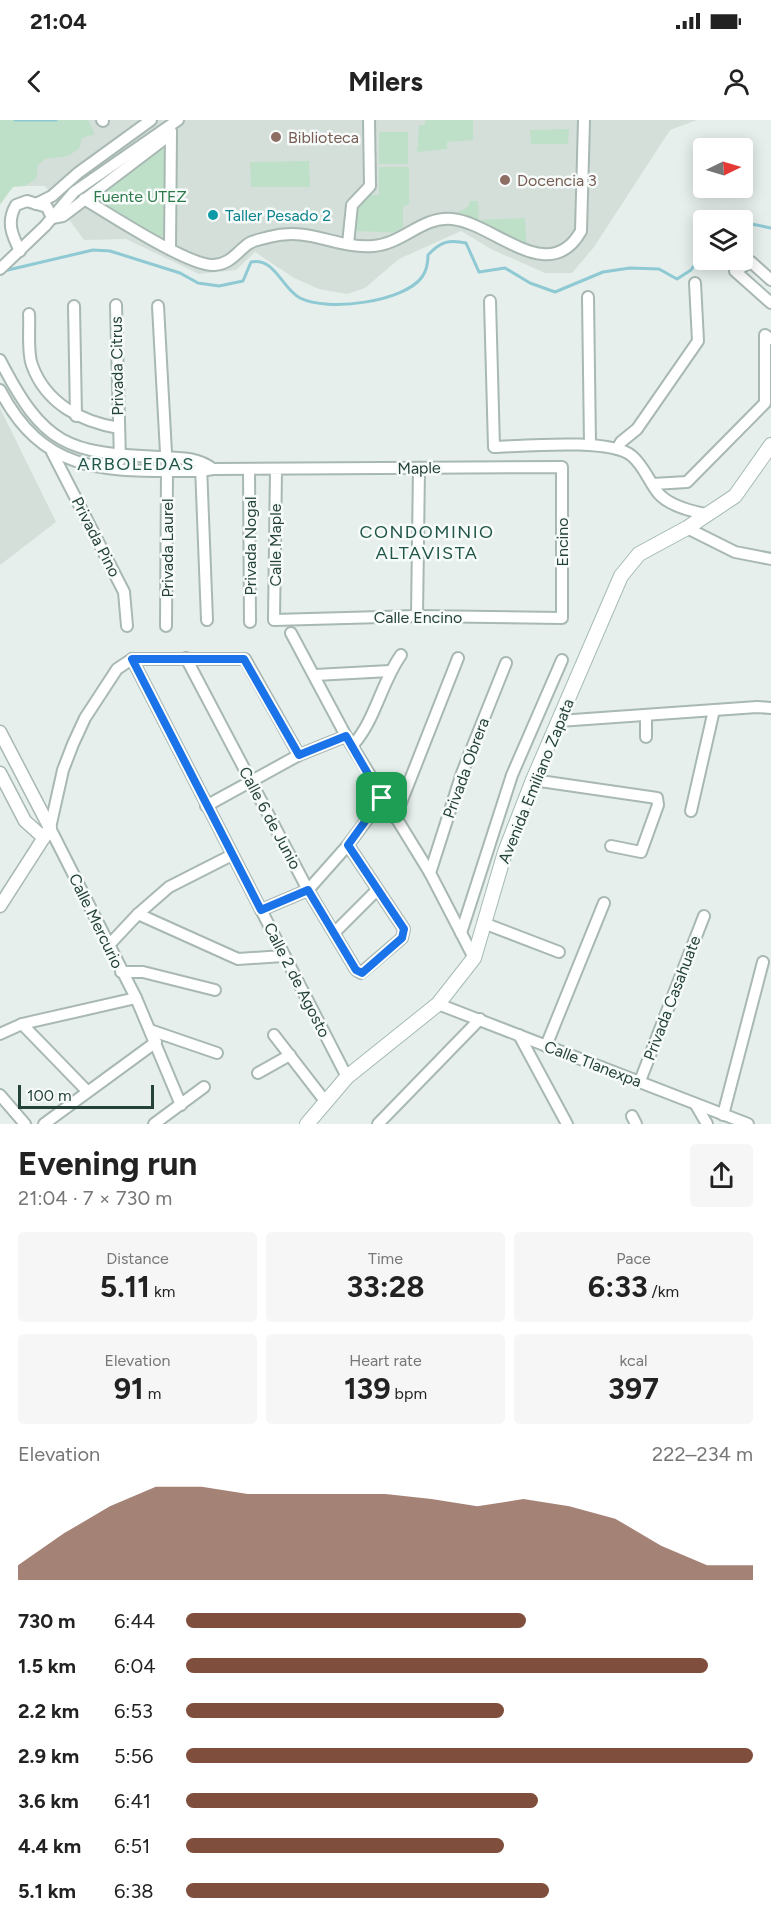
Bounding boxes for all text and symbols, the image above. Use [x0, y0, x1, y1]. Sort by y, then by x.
text: 21:04 [30, 8, 87, 35]
icon: back [18, 65, 51, 98]
text: Milers [348, 65, 423, 98]
icon: person [720, 65, 753, 98]
place label: Biblioteca [288, 128, 359, 147]
marker: Biblioteca [269, 130, 283, 144]
north arrow [693, 138, 753, 198]
map controls [693, 138, 753, 270]
place label: Docencia 3 [517, 171, 597, 190]
marker: Docencia 3 [498, 173, 512, 187]
park label: Fuente UTEZ [93, 187, 187, 206]
place label: Taller Pesado 2 [225, 206, 331, 225]
marker: Taller Pesado 2 [206, 208, 220, 222]
button: layers [693, 210, 753, 270]
street label: Privada Citrus [107, 316, 127, 416]
district label: ARBOLEDAS [77, 453, 195, 475]
street label: Maple [397, 458, 441, 478]
street label: Privada Pino [68, 494, 124, 580]
street label: Privada Nogal [241, 497, 260, 595]
street label: Privada Laurel [158, 498, 177, 598]
street label: Calle Maple [266, 503, 285, 586]
street label: Encino [553, 518, 572, 566]
district label: CONDOMINIO ALTAVISTA [359, 521, 495, 564]
street label: Calle Encino [374, 608, 462, 627]
street label: Avenida Emiliano Zapata [494, 696, 578, 866]
street label: Privada Obrera [439, 715, 493, 821]
street label: Calle 6 de Junio [235, 763, 305, 873]
pin [356, 772, 407, 823]
icon: arrive [365, 781, 398, 814]
street label: Calle Mercurio [65, 871, 127, 971]
street label: Calle 2 de Agosto [260, 919, 334, 1041]
street label: Privada Casahuate [639, 933, 705, 1063]
street label: Calle Tlanexpa [542, 1037, 644, 1091]
scale bar [18, 1082, 154, 1109]
text: 100 m [27, 1086, 72, 1105]
text: Evening run [18, 1144, 197, 1183]
button: share [690, 1144, 753, 1207]
text: 21:04 · 7 × 730 m [18, 1186, 172, 1210]
text: Distance [106, 1249, 169, 1268]
text: Time [368, 1249, 403, 1268]
text: Pace [616, 1249, 651, 1268]
text: 5.11 [100, 1268, 150, 1305]
text: 33:28 [346, 1268, 425, 1305]
text: 6:33 [588, 1268, 648, 1305]
text: km [150, 1282, 175, 1301]
text: /km [648, 1282, 679, 1301]
text: Elevation [105, 1351, 170, 1370]
text: Heart rate [349, 1351, 422, 1370]
text: kcal [620, 1351, 647, 1370]
text: 91 [114, 1370, 144, 1407]
text: 139 [344, 1370, 391, 1407]
text: 397 [608, 1370, 659, 1407]
text: m [144, 1384, 161, 1403]
text: bpm [391, 1384, 427, 1403]
text: Elevation [18, 1442, 100, 1466]
text: 222–234 m [652, 1442, 753, 1466]
text: 730 m [18, 1609, 75, 1633]
text: 6:44 [114, 1609, 155, 1633]
text: 1.5 km [18, 1654, 76, 1678]
text: 6:04 [114, 1654, 156, 1678]
text: 2.2 km [18, 1699, 79, 1723]
text: 6:53 [114, 1699, 153, 1723]
text: 2.9 km [18, 1744, 79, 1768]
text: 5:56 [114, 1744, 153, 1768]
text: 3.6 km [18, 1789, 79, 1813]
text: 6:41 [114, 1789, 151, 1813]
text: 4.4 km [18, 1834, 81, 1858]
text: 6:51 [114, 1834, 150, 1858]
text: 5.1 km [18, 1879, 76, 1903]
text: 6:38 [114, 1879, 154, 1903]

